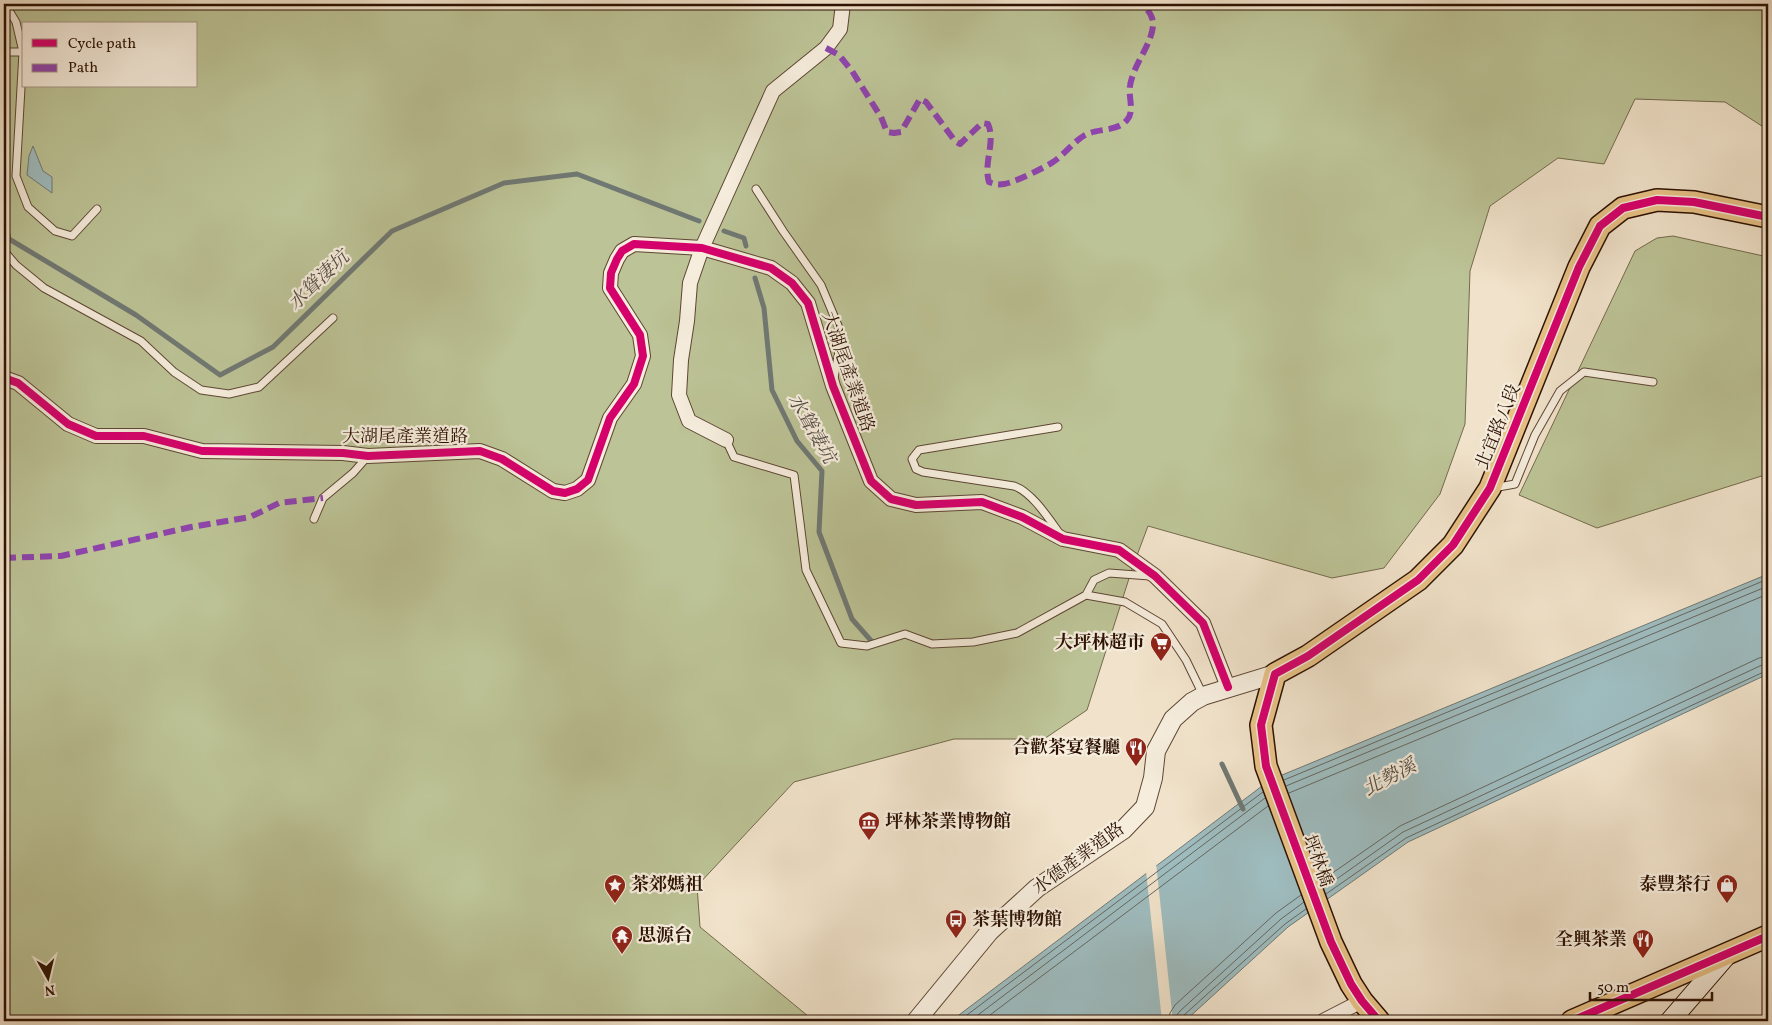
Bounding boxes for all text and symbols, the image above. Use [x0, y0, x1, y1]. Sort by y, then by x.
legend [22, 22, 198, 88]
text: Cycle path [68, 34, 136, 55]
text: Path [68, 58, 98, 79]
water label: 水聳淒坑 [283, 243, 358, 317]
street label: 大湖尾產業道路 [815, 308, 879, 436]
street label: 北宜路八段 [1471, 381, 1527, 473]
water label: 水聳淒坑 [781, 390, 843, 471]
street label: 大湖尾產業道路 [342, 425, 468, 450]
place label: 大坪林超市 [1055, 631, 1145, 656]
supermarket icon: 大坪林超市 [1149, 631, 1173, 662]
place label: 合歡茶宴餐廳 [1012, 736, 1120, 761]
restaurant icon: 合歡茶宴餐廳 [1124, 736, 1148, 767]
water label: 北勢溪 [1359, 752, 1423, 803]
museum icon: 坪林茶業博物館 [857, 810, 881, 841]
place label: 坪林茶業博物館 [885, 810, 1011, 835]
street label: 水德產業道路 [1028, 817, 1130, 901]
street label: 坪林橋 [1296, 831, 1338, 891]
place icon: 茶郊媽祖 [603, 873, 627, 904]
place label: 茶郊媽祖 [631, 873, 703, 898]
place label: 泰豐茶行 [1639, 873, 1711, 898]
shop icon: 泰豐茶行 [1715, 873, 1739, 904]
bus stop icon: 茶葉博物館 [944, 908, 968, 939]
place label: 茶葉博物館 [972, 908, 1062, 933]
temple icon: 思源台 [610, 924, 634, 955]
place label: 思源台 [638, 924, 692, 949]
place label: 全興茶業 [1555, 928, 1627, 953]
restaurant icon: 全興茶業 [1631, 928, 1655, 959]
north arrow [22, 952, 72, 1002]
scale bar [1590, 970, 1712, 1002]
text: 50 m [1597, 978, 1629, 999]
text: N [43, 979, 56, 1000]

